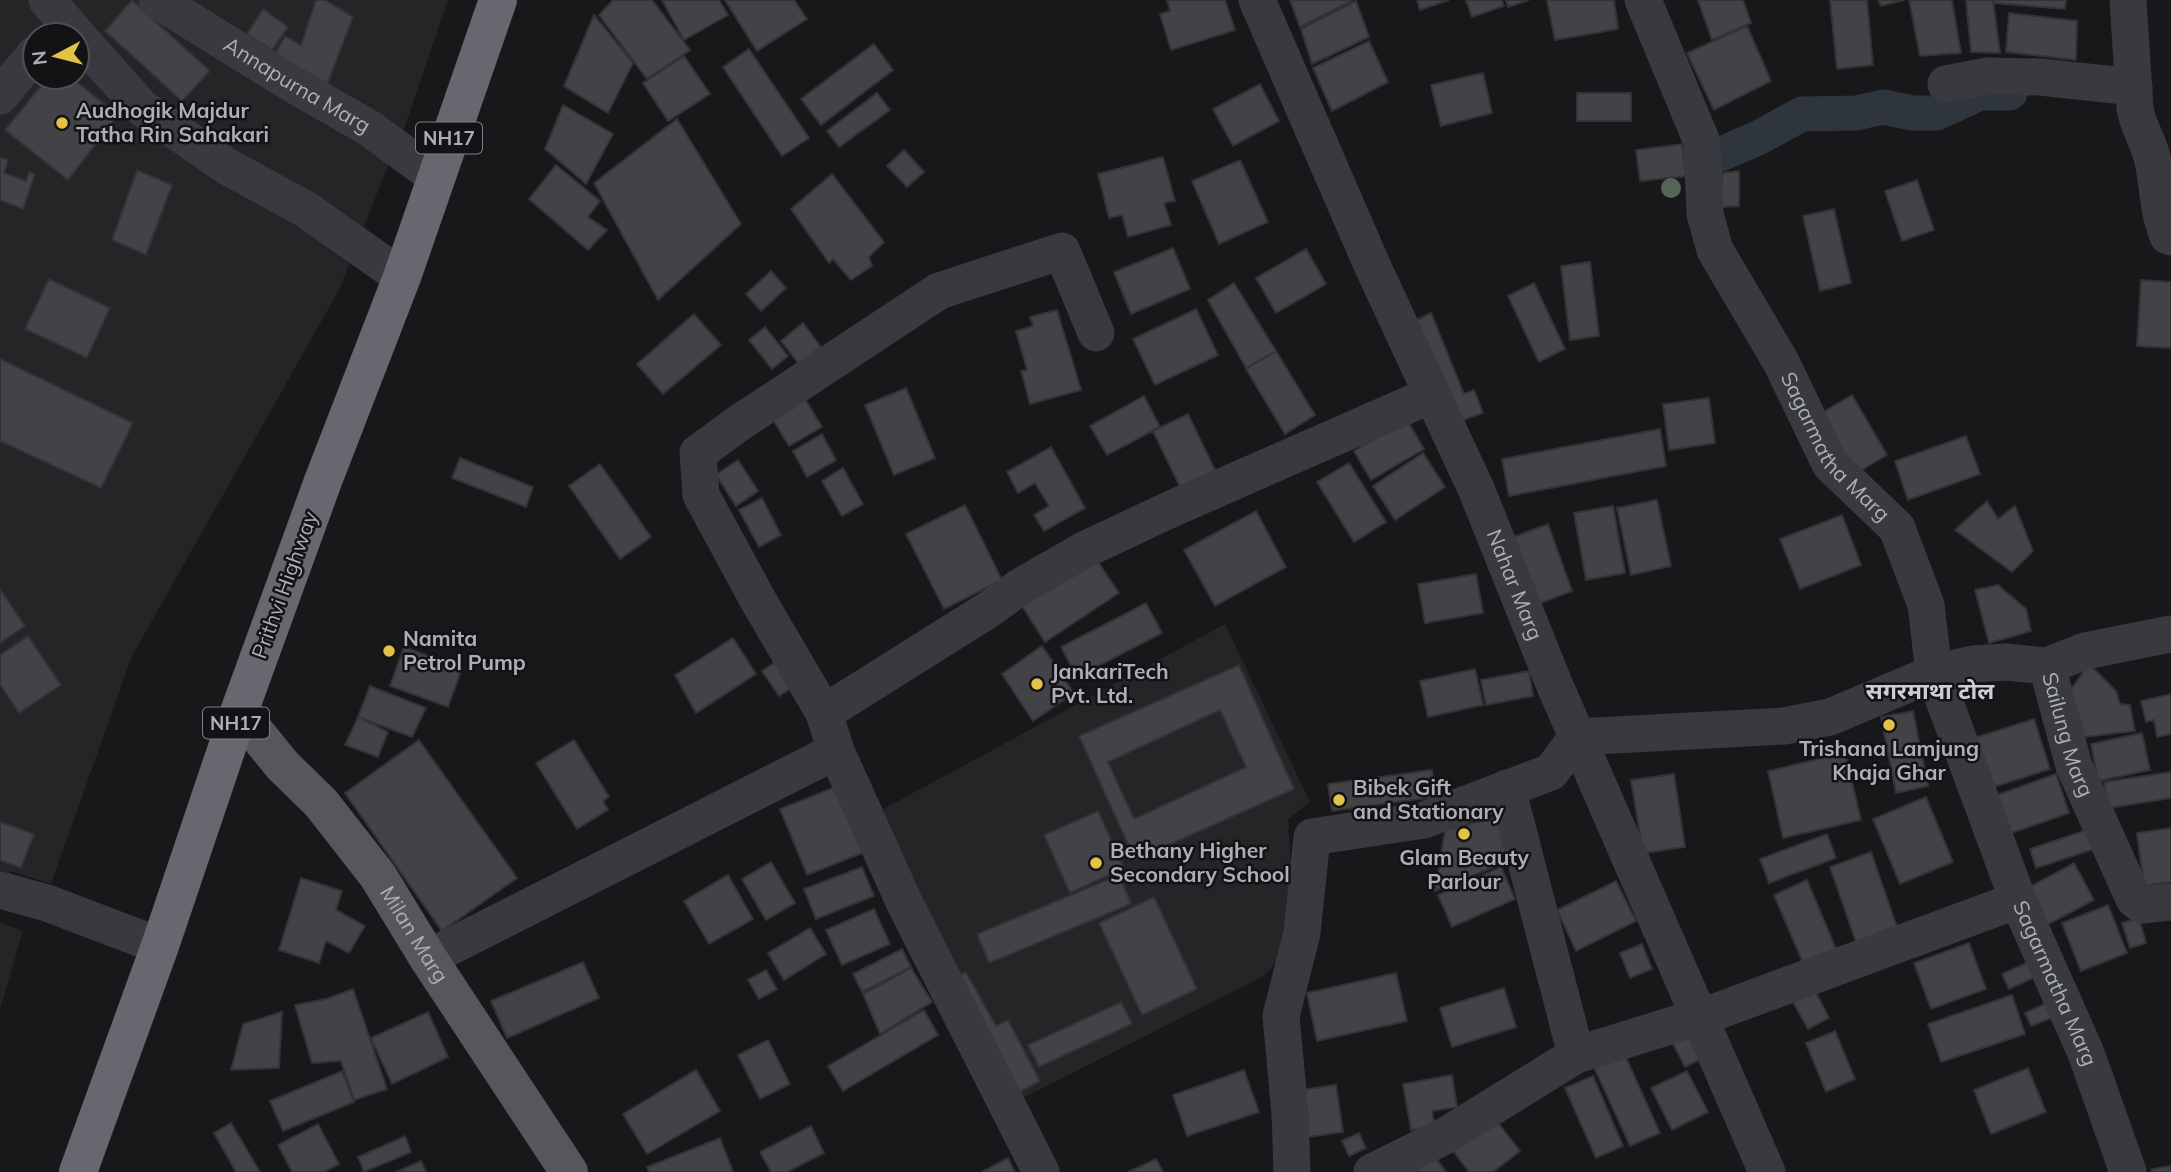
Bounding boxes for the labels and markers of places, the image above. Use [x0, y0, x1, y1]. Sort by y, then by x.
place label: Audhogik Majdur Tatha Rin Sahakari [76, 97, 269, 147]
marker: Audhogik Majdur Tatha Rin Sahakari [54, 115, 70, 131]
place label: Namita Petrol Pump [403, 625, 526, 675]
marker: Namita Petrol Pump [381, 643, 397, 659]
place label: JankariTech Pvt. Ltd. [1051, 658, 1169, 708]
marker: JankariTech Pvt. Ltd. [1029, 676, 1045, 692]
marker: Trishana Lamjung Khaja Ghar [1881, 717, 1897, 733]
place label: Trishana Lamjung Khaja Ghar [1799, 735, 1979, 785]
place label: Bibek Gift and Stationary [1353, 774, 1504, 824]
marker: Bibek Gift and Stationary [1331, 792, 1347, 808]
marker: Glam Beauty Parlour [1456, 826, 1472, 842]
place label: Bethany Higher Secondary School [1110, 837, 1290, 887]
place label: Glam Beauty Parlour [1399, 844, 1529, 894]
marker: Bethany Higher Secondary School [1088, 855, 1104, 871]

